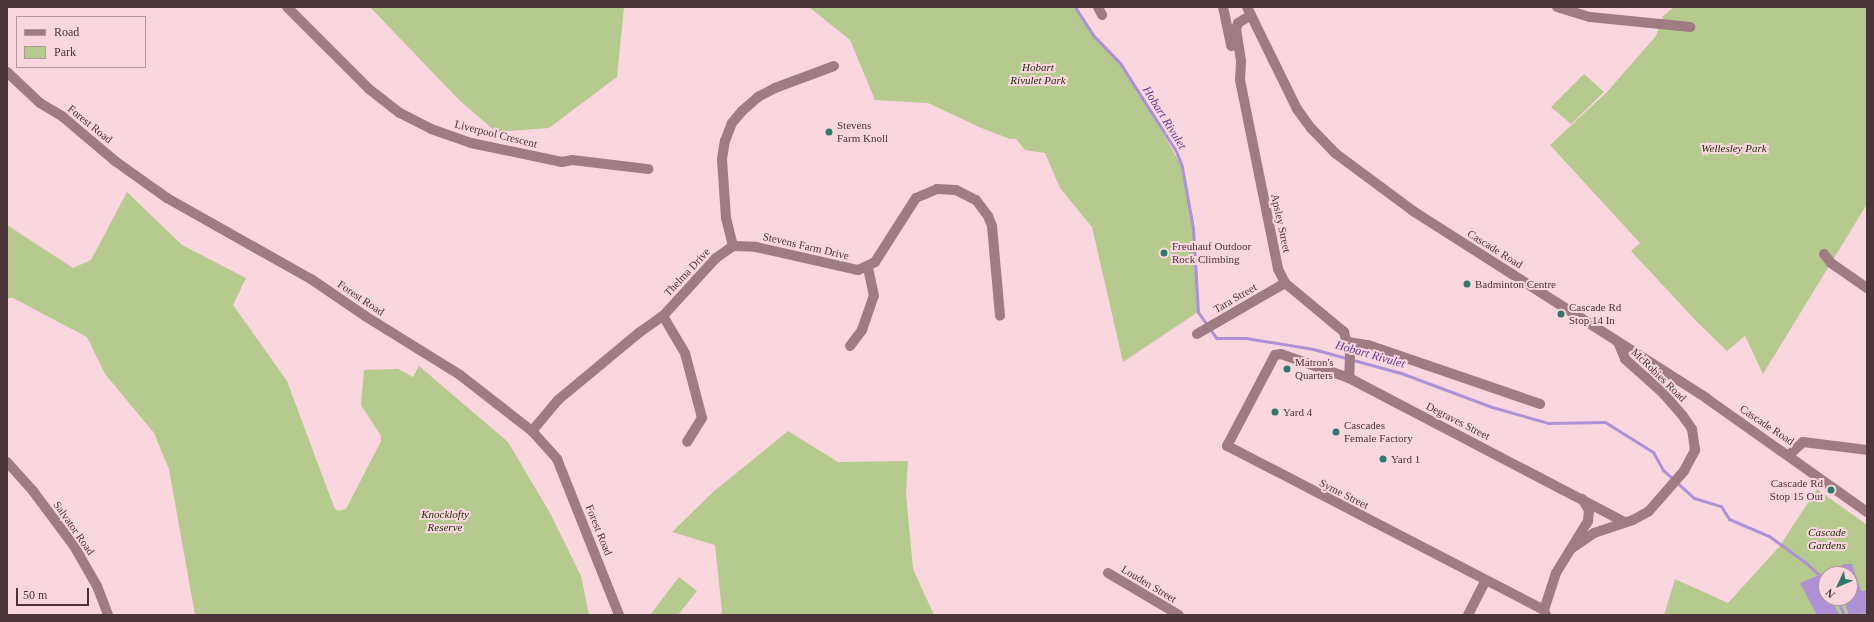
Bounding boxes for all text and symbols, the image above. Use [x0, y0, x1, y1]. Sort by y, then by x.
legend [16, 16, 146, 68]
text: Road [54, 25, 79, 39]
text: Park [54, 45, 76, 59]
park label: Hobart Rivulet Park [1010, 61, 1066, 87]
water label: Hobart Rivulet [1139, 84, 1189, 152]
street label: Forest Road [65, 102, 115, 146]
street label: Liverpool Crescent [453, 117, 539, 151]
place label: Stevens Farm Knoll [837, 119, 888, 145]
marker: Stevens Farm Knoll [824, 127, 834, 137]
park label: Wellesley Park [1701, 141, 1767, 155]
street label: Apsley Street [1268, 192, 1294, 254]
street label: Cascade Road [1465, 227, 1525, 271]
street label: Stevens Farm Drive [762, 230, 850, 262]
place label: Freuhauf Outdoor Rock Climbing [1172, 240, 1251, 266]
street label: Thelma Drive [661, 245, 713, 299]
marker: Freuhauf Outdoor Rock Climbing [1159, 248, 1169, 258]
place label: Badminton Centre [1475, 277, 1556, 291]
street label: Forest Road [335, 278, 387, 318]
marker: Badminton Centre [1462, 279, 1472, 289]
street label: Tara Street [1211, 280, 1259, 316]
place label: Cascade Rd Stop 14 In [1569, 301, 1621, 327]
marker: Cascade Rd Stop 14 In [1556, 309, 1566, 319]
water label: Hobart Rivulet [1334, 338, 1406, 372]
street label: McRobies Road [1629, 346, 1689, 404]
place label: Matron's Quarters [1295, 356, 1334, 382]
marker: Matron's Quarters [1282, 364, 1292, 374]
street label: Degraves Street [1424, 399, 1492, 443]
street label: Cascade Road [1737, 402, 1797, 448]
place label: Yard 4 [1283, 405, 1312, 419]
marker: Yard 4 [1270, 407, 1280, 417]
place label: Cascades Female Factory [1344, 419, 1413, 445]
marker: Cascades Female Factory [1331, 427, 1341, 437]
place label: Yard 1 [1391, 452, 1420, 466]
marker: Yard 1 [1378, 454, 1388, 464]
street label: Syme Street [1317, 476, 1371, 512]
place label: Cascade Rd Stop 15 Out [1770, 477, 1823, 503]
marker: Cascade Rd Stop 15 Out [1826, 485, 1836, 495]
street label: Salvator Road [51, 499, 97, 557]
street label: Forest Road [583, 503, 615, 557]
park label: Knocklofty Reserve [421, 508, 469, 534]
park label: Cascade Gardens [1808, 526, 1846, 552]
street label: Louden Street [1119, 562, 1179, 606]
north arrow [1818, 566, 1858, 606]
scale bar [18, 580, 91, 606]
text: N [1823, 587, 1837, 601]
text: 50 m [23, 588, 47, 602]

